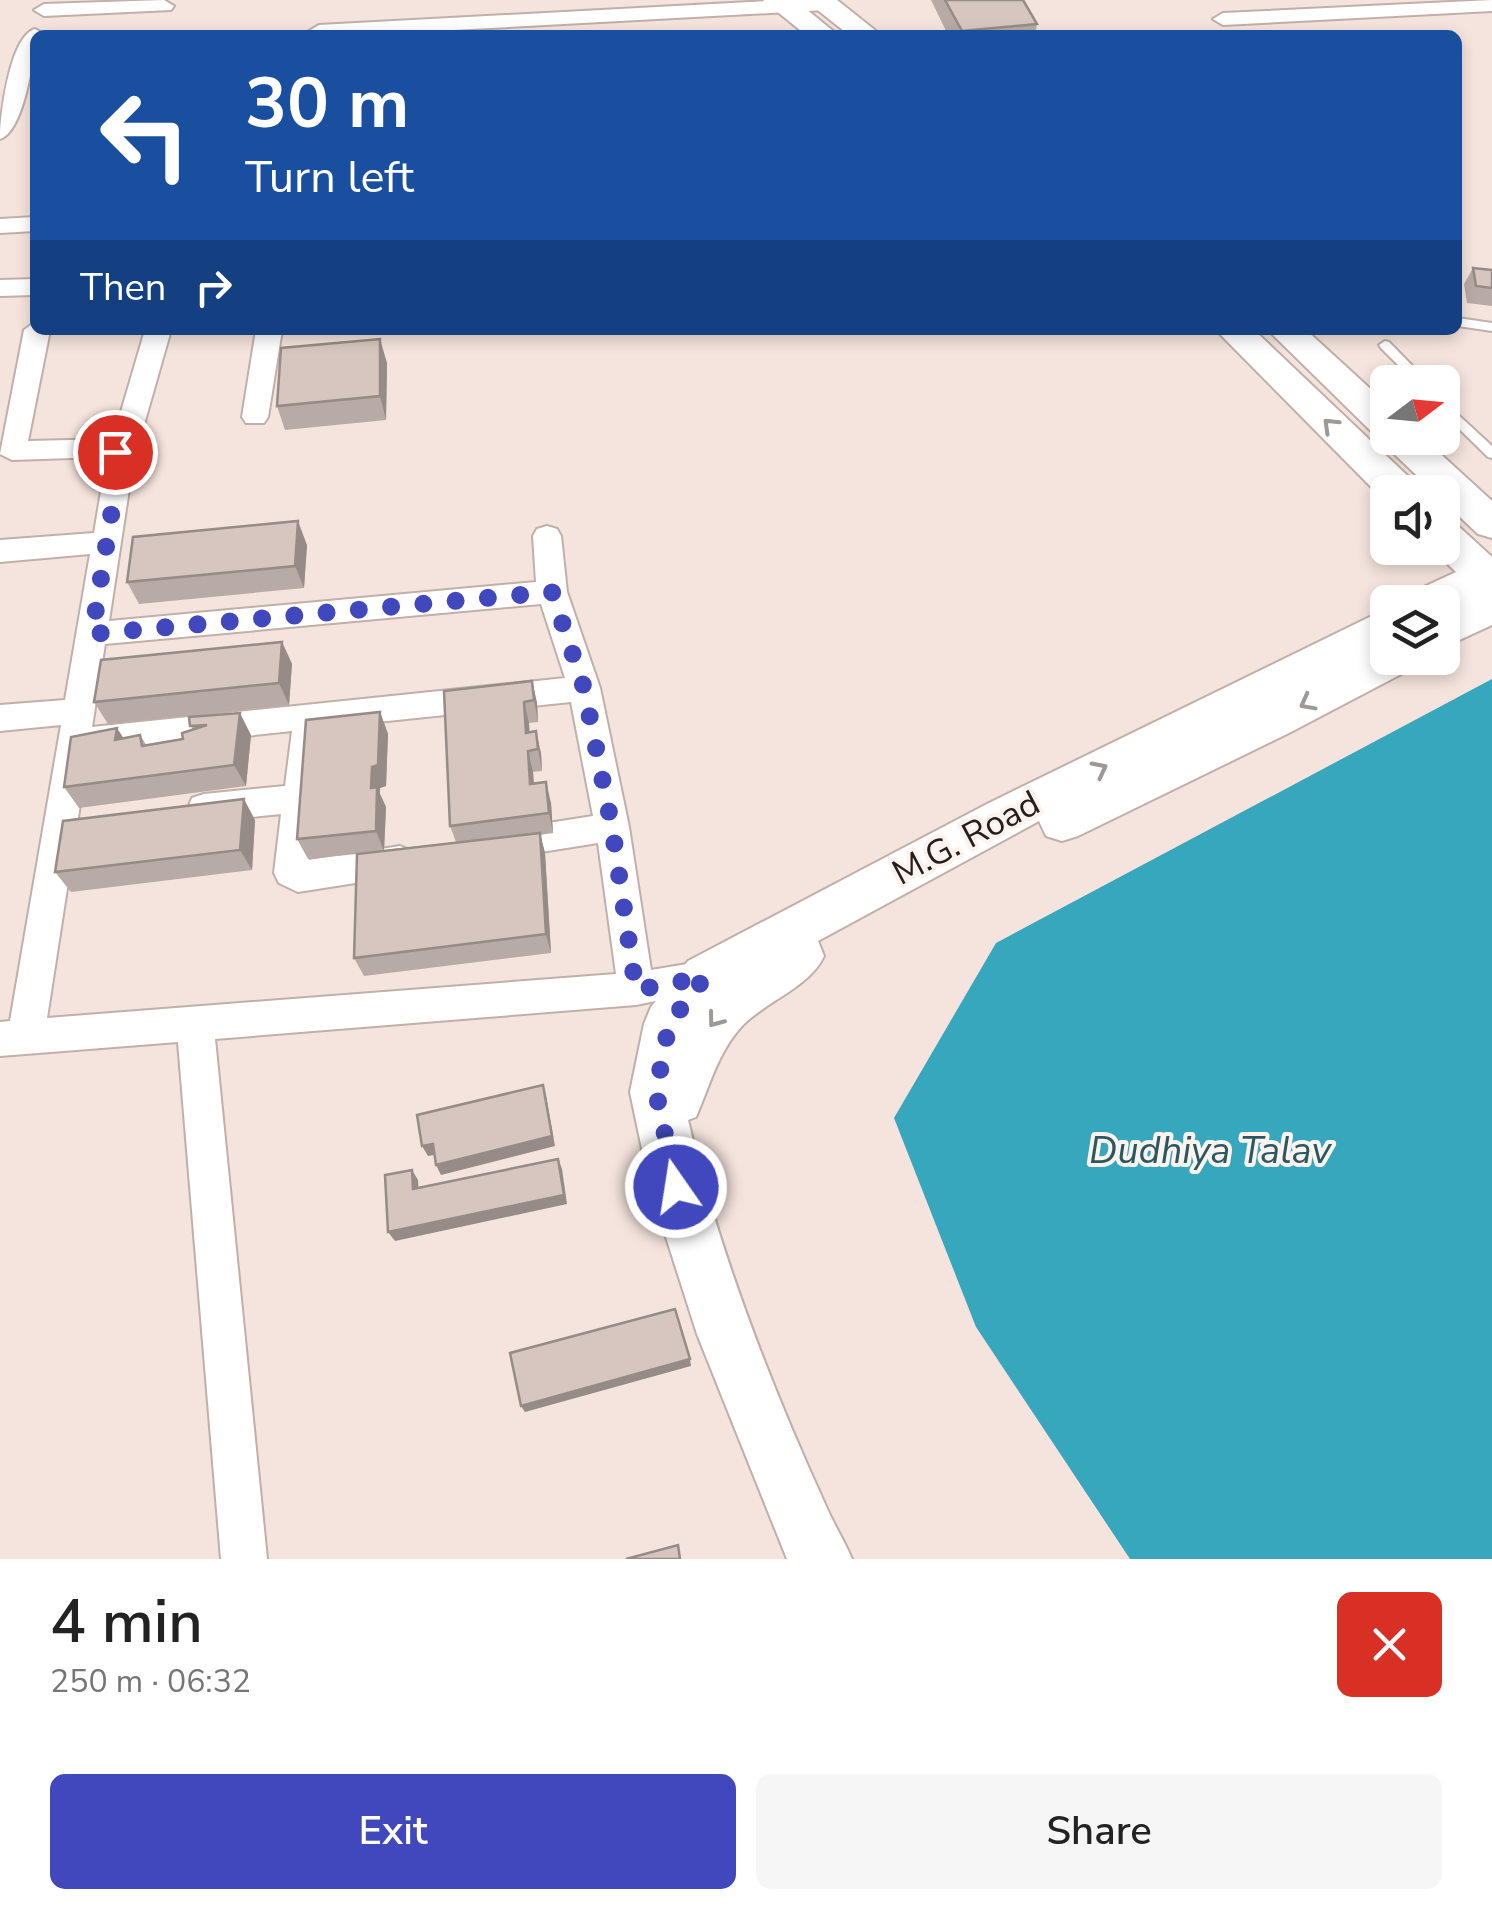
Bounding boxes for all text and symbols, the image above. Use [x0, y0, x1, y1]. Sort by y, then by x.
text: 30 m [245, 56, 409, 152]
icon: left [80, 70, 210, 200]
text: Turn left [245, 147, 414, 208]
icon: right [186, 260, 241, 315]
text: Then [80, 262, 166, 313]
north arrow [1370, 365, 1460, 455]
map controls [1370, 365, 1460, 675]
pin [73, 410, 158, 495]
one-way arrow [1323, 418, 1341, 436]
icon: arrive [88, 425, 143, 480]
button: sound [1370, 475, 1460, 565]
button: layers [1370, 585, 1460, 675]
one-way arrow [1300, 691, 1318, 710]
one-way arrow [1089, 762, 1107, 781]
street label: M.G. Road [884, 780, 1048, 896]
one-way arrow [709, 1009, 726, 1027]
water label: Dudhiya Talav [1089, 1125, 1332, 1176]
position arrow [624, 1135, 728, 1239]
text: 4 min [50, 1581, 203, 1663]
button: close [1337, 1592, 1442, 1697]
text: 250 m · 06:32 [50, 1660, 251, 1703]
button: Exit [50, 1774, 736, 1889]
button: Share [756, 1774, 1442, 1889]

